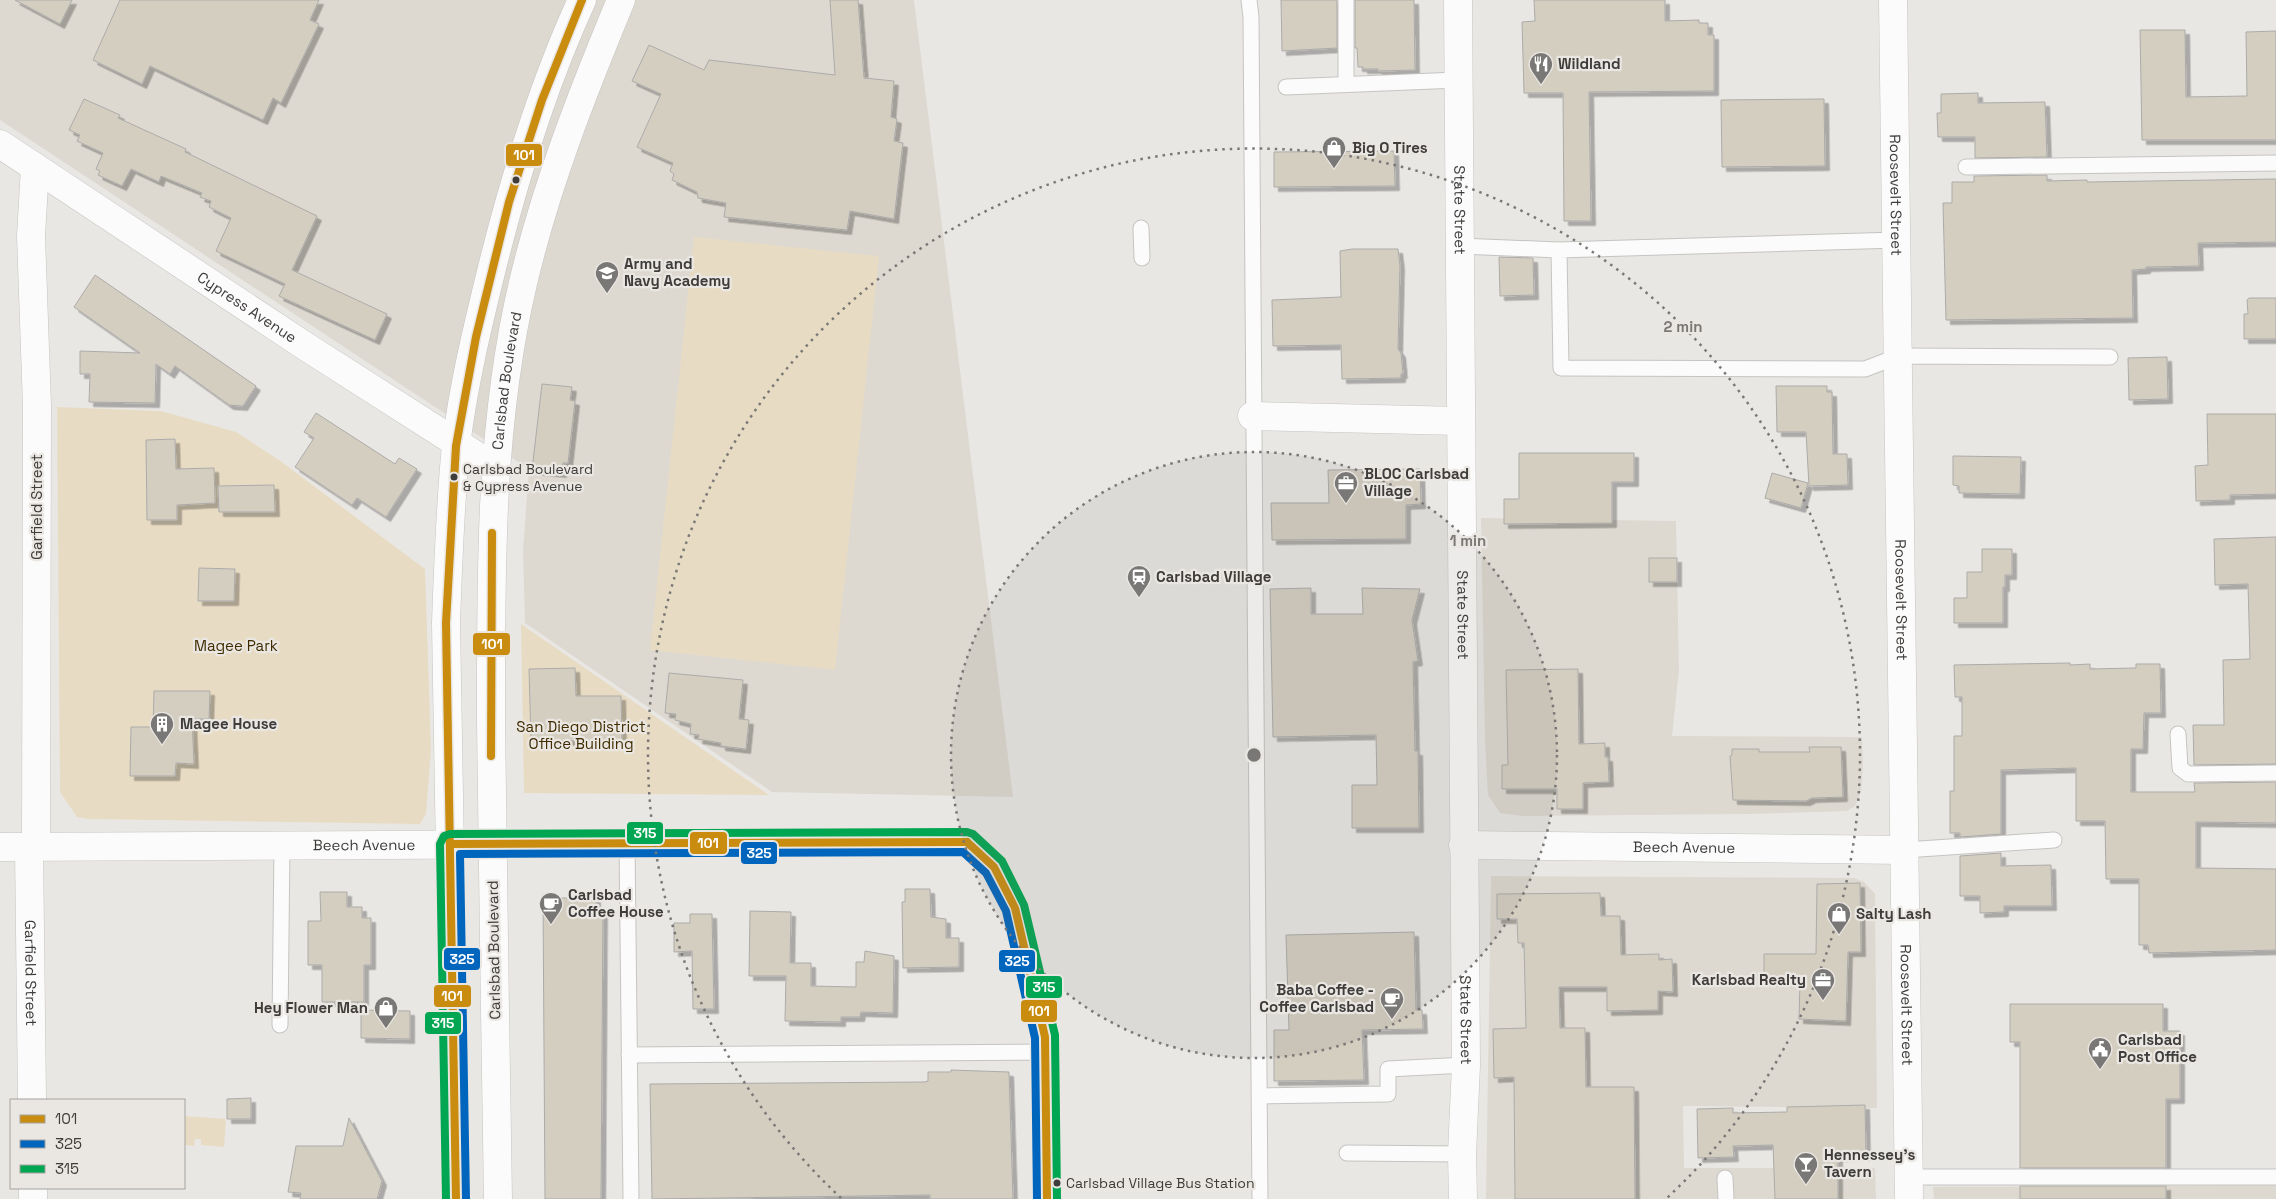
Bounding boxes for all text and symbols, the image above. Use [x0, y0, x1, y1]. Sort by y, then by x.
restaurant icon: Wildland [1528, 51, 1554, 85]
place label: Wildland [1558, 54, 1621, 73]
street label: Roosevelt Street [1886, 134, 1906, 256]
shop icon: Big O Tires [1321, 135, 1347, 169]
place label: Big O Tires [1352, 138, 1428, 157]
line badge: 101 [505, 143, 543, 167]
text: 101 [513, 146, 535, 164]
street label: State Street [1450, 165, 1470, 255]
unlabelled marker [511, 175, 521, 185]
place label: Army and Navy Academy [624, 254, 730, 290]
school or university icon: Army and Navy Academy [594, 260, 620, 294]
street label: Cypress Avenue [194, 267, 300, 347]
street label: Carlsbad Boulevard [488, 310, 525, 451]
text: 2 min [1664, 317, 1702, 336]
street label: Garfield Street [27, 454, 46, 560]
place label: Carlsbad Boulevard & Cypress Avenue [463, 460, 593, 495]
place label: BLOC Carlsbad Village [1364, 464, 1469, 500]
office icon: BLOC Carlsbad Village [1333, 470, 1359, 504]
marker: Carlsbad Boulevard & Cypress Avenue [449, 472, 459, 482]
text: 1 min [1450, 531, 1486, 550]
street label: Roosevelt Street [1891, 539, 1912, 661]
station icon: Carlsbad Village [1126, 564, 1152, 598]
place label: Carlsbad Village [1156, 567, 1272, 586]
street label: State Street [1453, 570, 1473, 660]
line badge: 101 [472, 632, 511, 656]
text: 101 [481, 635, 503, 653]
park label: Magee Park [194, 636, 278, 655]
building icon: Magee House [149, 711, 175, 745]
place label: Magee House [180, 714, 278, 733]
park label: San Diego District Office Building [516, 717, 646, 753]
centre of rings [1245, 746, 1263, 764]
line badge: 315 [626, 821, 664, 845]
text: 315 [634, 824, 657, 842]
line badge: 101 [689, 831, 728, 855]
text: 101 [697, 834, 719, 852]
street label: Beech Avenue [313, 835, 415, 854]
street label: Beech Avenue [1633, 837, 1735, 857]
line badge: 325 [740, 841, 778, 865]
text: 325 [746, 844, 772, 862]
street label: Carlsbad Boulevard [483, 880, 504, 1020]
place label: Carlsbad Coffee House [568, 885, 664, 921]
cafe icon: Carlsbad Coffee House [538, 891, 564, 925]
shop icon: Salty Lash [1826, 901, 1852, 935]
place label: Salty Lash [1856, 904, 1931, 923]
street label: Garfield Street [21, 920, 41, 1026]
street label: Roosevelt Street [1897, 944, 1917, 1066]
line badge: 325 [443, 947, 481, 971]
line badge: 325 [998, 949, 1036, 973]
text: 325 [449, 950, 475, 968]
text: 325 [1004, 952, 1030, 970]
office icon: Karlsbad Realty [1810, 967, 1836, 1001]
place label: Karlsbad Realty [1692, 970, 1806, 989]
line badge: 315 [1025, 975, 1063, 999]
street label: State Street [1456, 975, 1476, 1065]
text: 315 [1033, 978, 1056, 996]
place label: Baba Coffee - Coffee Carlsbad [1259, 980, 1374, 1016]
line badge: 101 [433, 984, 472, 1008]
cafe icon: Baba Coffee - Coffee Carlsbad [1379, 986, 1405, 1020]
text: 101 [441, 987, 463, 1005]
shop icon: Hey Flower Man [373, 995, 399, 1029]
place label: Hey Flower Man [254, 998, 368, 1017]
line badge: 101 [1020, 999, 1058, 1023]
text: 101 [1028, 1002, 1050, 1020]
line badge: 315 [424, 1011, 462, 1035]
text: 315 [432, 1014, 455, 1032]
place label: Carlsbad Post Office [2118, 1030, 2197, 1066]
public building icon: Carlsbad Post Office [2087, 1036, 2113, 1070]
legend [10, 1099, 185, 1189]
text: 101 [55, 1109, 77, 1128]
text: 325 [55, 1134, 82, 1153]
place label: Hennessey's Tavern [1824, 1145, 1916, 1181]
bar icon: Hennessey's Tavern [1793, 1151, 1819, 1185]
text: 315 [55, 1159, 79, 1178]
place label: Carlsbad Village Bus Station [1066, 1174, 1255, 1192]
marker: Carlsbad Village Bus Station [1052, 1178, 1062, 1188]

